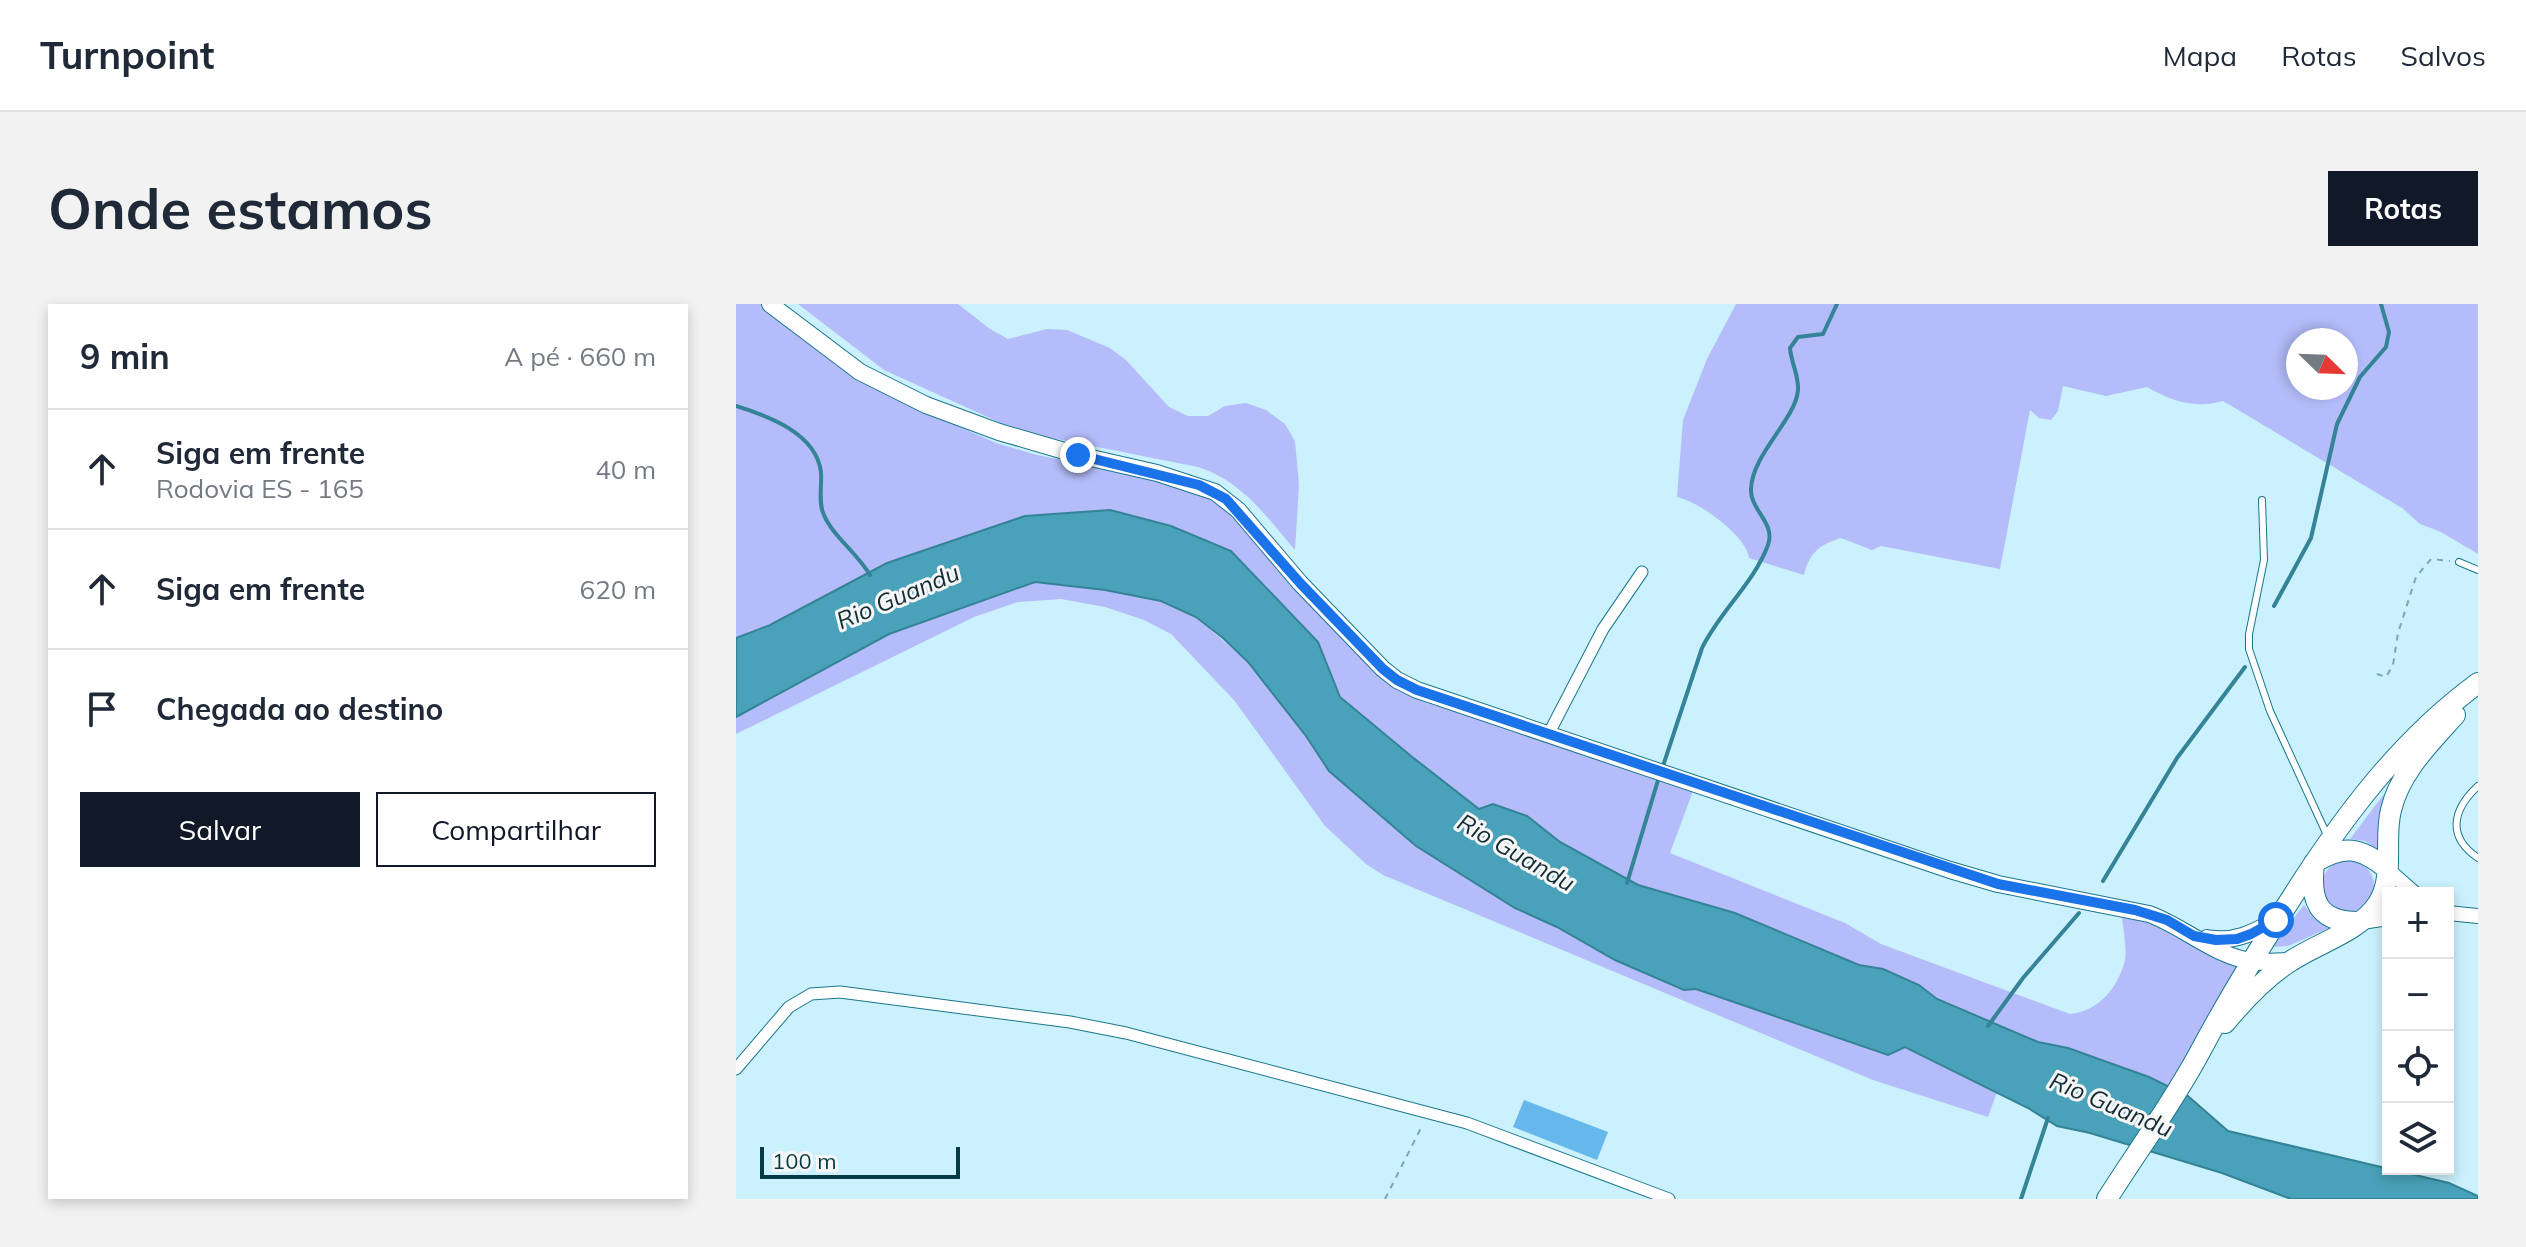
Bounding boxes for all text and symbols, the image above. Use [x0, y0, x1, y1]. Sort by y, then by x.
text: Turnpoint [40, 31, 214, 79]
text: Mapa [2163, 38, 2237, 73]
text: Rotas [2281, 38, 2357, 73]
text: Salvos [2401, 38, 2486, 73]
button: Rotas [2328, 171, 2478, 246]
text: Onde estamos [48, 173, 433, 243]
north arrow [2286, 328, 2358, 400]
text: 9 min [80, 335, 170, 378]
text: A pé · 660 m [504, 340, 656, 373]
text: Siga em frente [156, 434, 365, 472]
route end [1060, 437, 1096, 473]
icon: ahead [80, 447, 124, 491]
text: 40 m [595, 453, 656, 486]
text: Rodovia ES - 165 [156, 472, 364, 505]
water label: Rio Guandu [832, 557, 963, 635]
icon: ahead [80, 567, 124, 611]
text: Siga em frente [156, 570, 365, 608]
text: 620 m [580, 573, 656, 606]
icon: arrive [80, 687, 124, 731]
text: Chegada ao destino [156, 690, 443, 728]
button: Salvar [80, 792, 360, 867]
button: Compartilhar [376, 792, 656, 867]
water label: Rio Guandu [1453, 807, 1580, 898]
map controls [2382, 887, 2454, 1175]
button: + [2382, 887, 2454, 959]
route start [2258, 902, 2294, 938]
button: − [2382, 959, 2454, 1031]
button: locate [2382, 1031, 2454, 1103]
water label: Rio Guandu [2046, 1065, 2177, 1143]
button: layers [2382, 1103, 2454, 1175]
scale bar [760, 1143, 960, 1179]
text: 100 m [772, 1147, 837, 1175]

